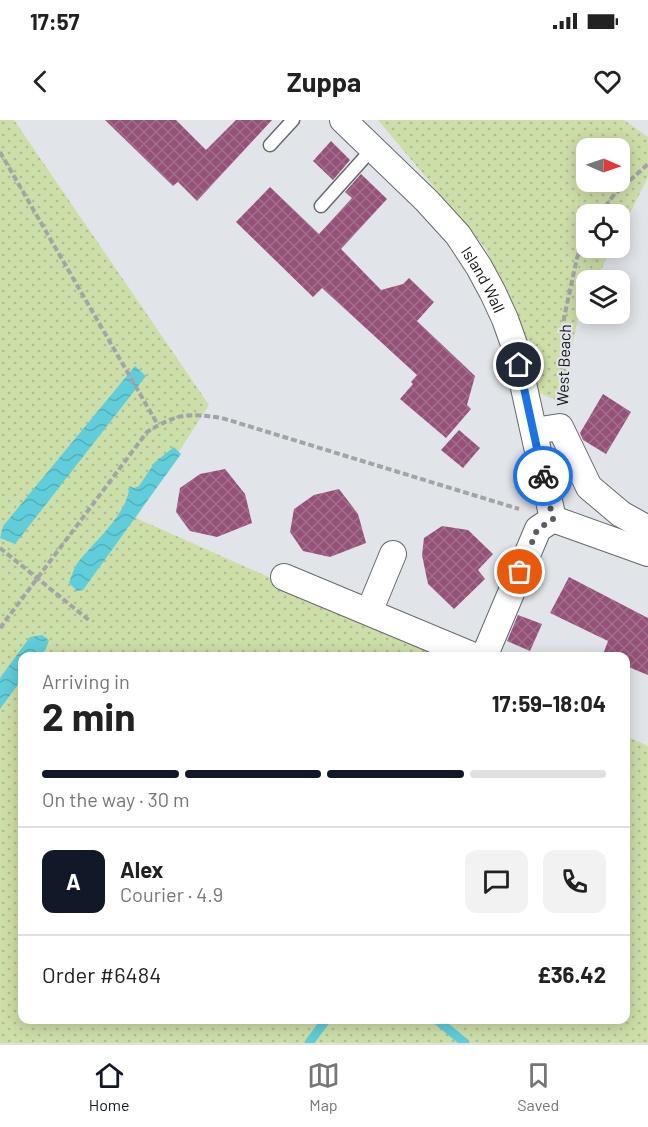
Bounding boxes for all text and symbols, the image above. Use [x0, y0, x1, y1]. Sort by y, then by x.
text: 17:57 [30, 8, 79, 34]
icon: back [24, 65, 57, 98]
text: Zuppa [287, 65, 361, 97]
icon: heart [591, 65, 624, 98]
north arrow [576, 138, 630, 192]
map controls [576, 138, 630, 324]
button: locate [576, 204, 630, 258]
street label: Island Wall [458, 242, 510, 315]
button: layers [576, 270, 630, 324]
street label: West Beach [552, 324, 574, 406]
pin [493, 339, 544, 390]
icon: home [502, 348, 535, 381]
courier [513, 446, 573, 506]
icon: bike [527, 460, 560, 493]
pin [494, 546, 545, 597]
icon: bag [503, 555, 536, 588]
text: Arriving in [42, 669, 130, 693]
text: 17:59–18:04 [492, 690, 606, 716]
text: 2 min [42, 692, 135, 739]
text: On the way · 30 m [42, 787, 190, 811]
button: chat [465, 850, 528, 913]
button: phone [543, 850, 606, 913]
text: Alex [120, 856, 163, 882]
text: A [66, 868, 81, 894]
text: Courier · 4.9 [120, 882, 223, 906]
text: Order #6484 [42, 961, 161, 987]
text: £36.42 [537, 961, 606, 987]
tab: Home [89, 1059, 130, 1114]
tab: Map [307, 1059, 340, 1114]
tab: Saved [517, 1059, 559, 1114]

